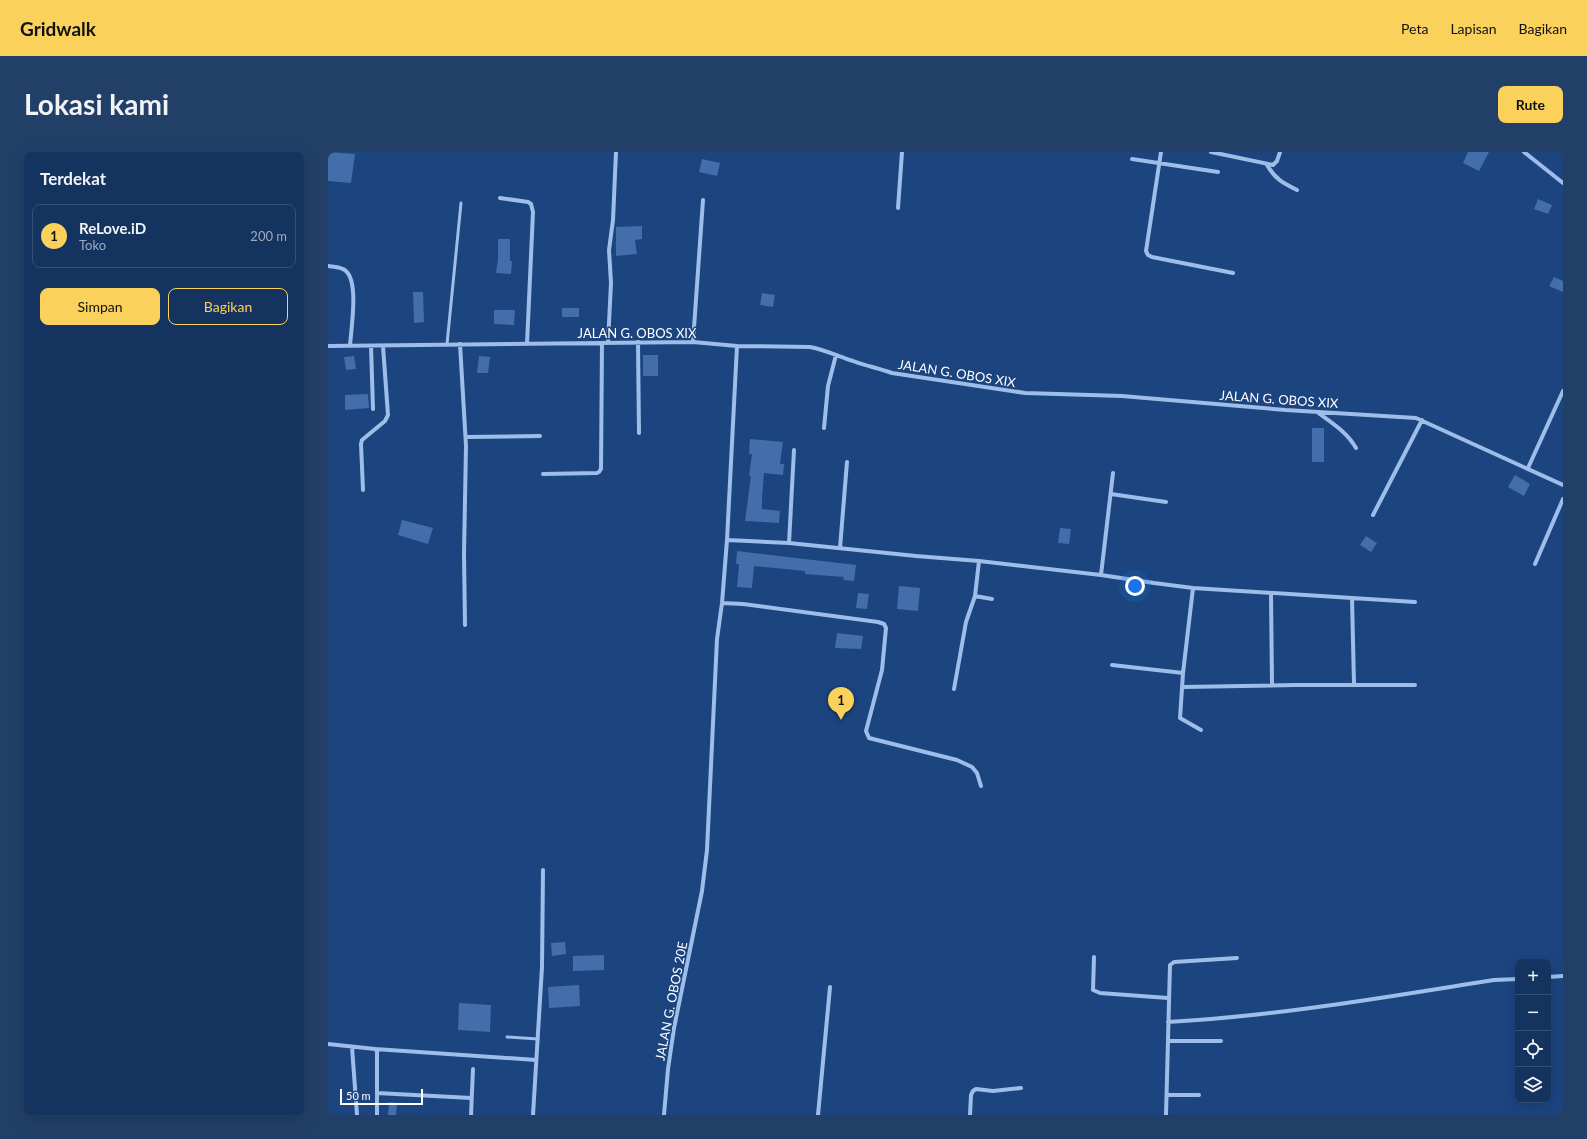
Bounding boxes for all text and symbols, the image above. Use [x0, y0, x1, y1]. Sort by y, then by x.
text: Gridwalk [20, 17, 96, 40]
text: Peta [1401, 20, 1428, 37]
text: Lapisan [1450, 20, 1497, 37]
text: Bagikan [1519, 20, 1567, 37]
button: Rute [1498, 86, 1563, 123]
text: Lokasi kami [24, 87, 169, 121]
text: Terdekat [40, 168, 106, 189]
text: ReLove.iD [79, 219, 146, 237]
text: 1 [50, 228, 58, 244]
text: 200 m [250, 228, 287, 244]
text: Toko [79, 237, 106, 253]
button: Simpan [40, 288, 160, 325]
button: Bagikan [168, 288, 288, 325]
street label: JALAN G. OBOS XIX [578, 325, 697, 341]
street label: JALAN G. OBOS XIX [897, 356, 1018, 390]
street label: JALAN G. OBOS XIX [1219, 387, 1339, 411]
your location [1125, 576, 1145, 596]
pin: 1 [828, 687, 854, 720]
street label: JALAN G. OBOS 20E [652, 940, 690, 1062]
map controls [1515, 959, 1551, 1103]
button: + [1515, 959, 1551, 995]
button: − [1515, 995, 1551, 1031]
button: locate [1515, 1031, 1551, 1067]
button: layers [1515, 1067, 1551, 1103]
scale bar [340, 1087, 423, 1106]
text: 50 m [346, 1089, 371, 1102]

